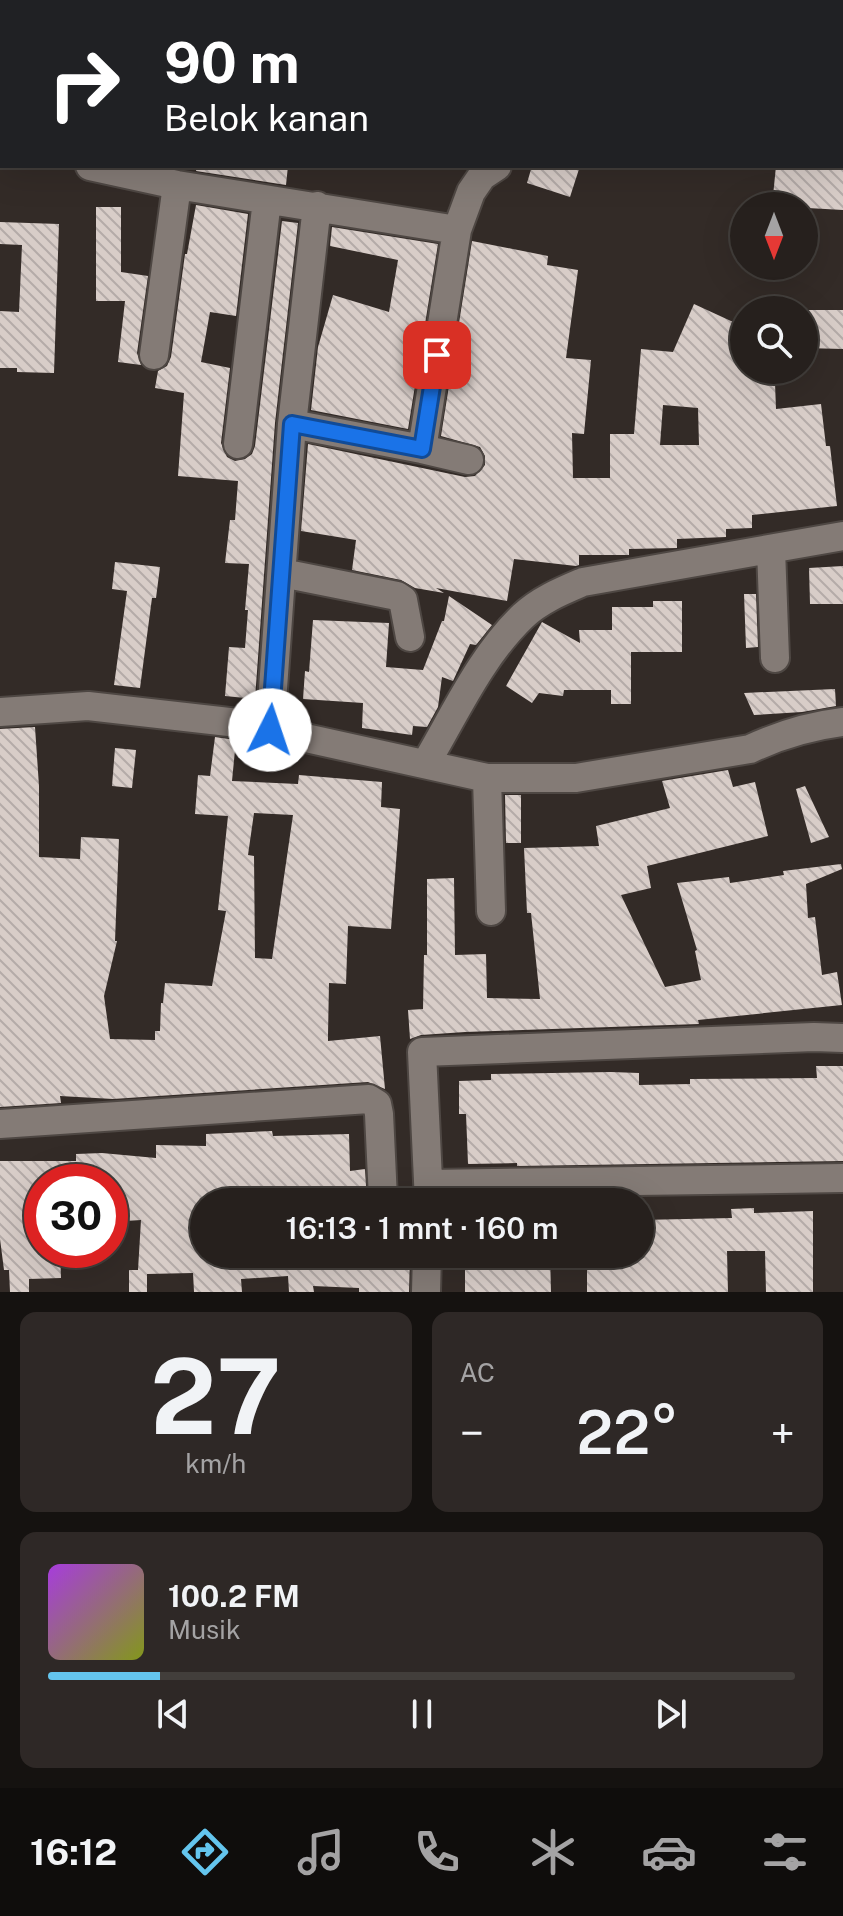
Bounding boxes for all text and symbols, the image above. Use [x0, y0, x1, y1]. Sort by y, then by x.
text: 90 m [164, 30, 300, 96]
icon: right [32, 32, 136, 136]
text: Belok kanan [164, 97, 369, 139]
north arrow [730, 192, 818, 280]
map controls [730, 192, 818, 384]
button: search [730, 296, 818, 384]
pin [403, 321, 471, 389]
icon: arrive [415, 333, 459, 377]
position arrow [228, 688, 312, 772]
speed limit sign: 30 [24, 1164, 128, 1268]
text: 16:13 · 1 mnt · 160 m [286, 1210, 558, 1246]
text: 27 [150, 1335, 281, 1457]
text: AC [460, 1357, 495, 1388]
text: 22° [576, 1397, 678, 1468]
text: − [460, 1407, 484, 1459]
text: + [771, 1407, 795, 1459]
text: km/h [185, 1448, 246, 1479]
text: 100.2 FM [168, 1578, 300, 1614]
text: Musik [168, 1614, 240, 1645]
icon: previous [151, 1692, 195, 1736]
icon: pause [400, 1692, 444, 1736]
icon: next [649, 1692, 693, 1736]
icon: directions [177, 1824, 233, 1880]
icon: music [293, 1824, 349, 1880]
icon: phone [409, 1824, 465, 1880]
icon: climate [525, 1824, 581, 1880]
icon: car [641, 1824, 697, 1880]
icon: filters [757, 1824, 813, 1880]
text: 16:12 [30, 1831, 117, 1873]

